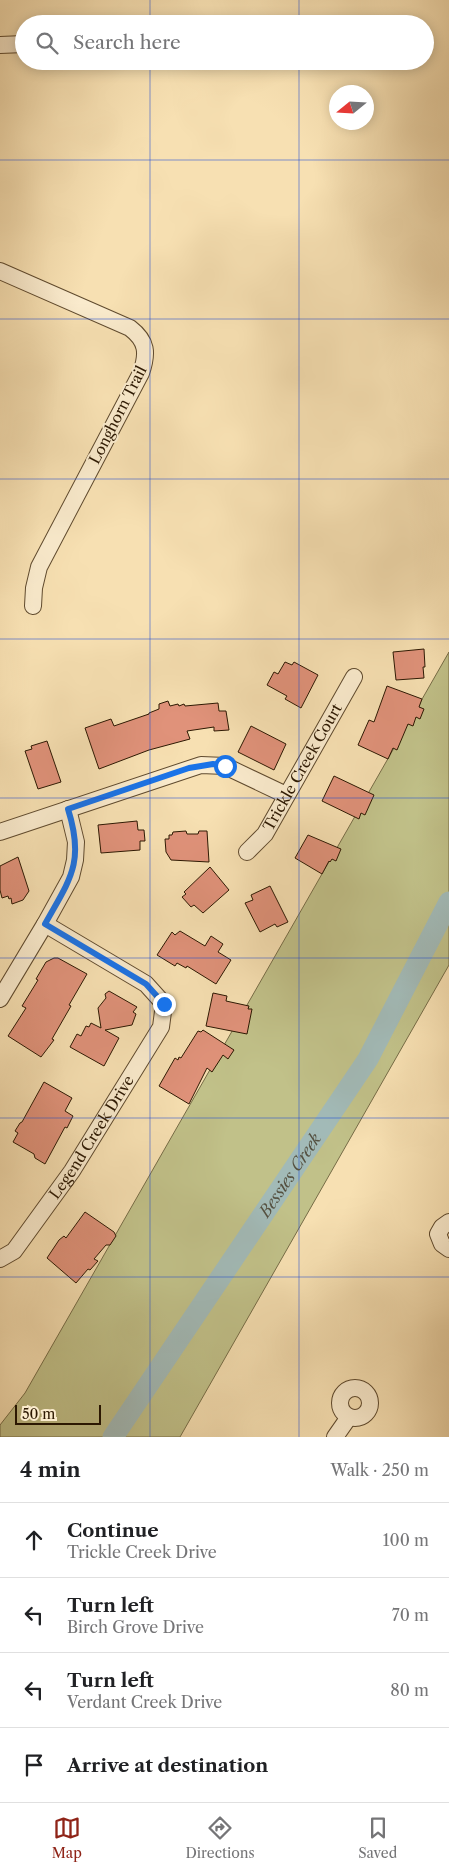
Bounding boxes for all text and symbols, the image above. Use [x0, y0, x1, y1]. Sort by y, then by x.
search box [15, 15, 434, 70]
icon: search [33, 29, 61, 57]
text: Search here [73, 31, 181, 54]
north arrow [329, 85, 374, 130]
street label: Longhorn Trail [85, 362, 151, 467]
street label: Trickle Creek Court [259, 700, 346, 834]
route start [214, 755, 237, 778]
route end [153, 993, 176, 1016]
street label: Legend Creek Drive [45, 1072, 138, 1203]
water label: Bessies Creek [253, 1129, 325, 1222]
scale bar [15, 1402, 101, 1425]
text: 50 m [22, 1405, 55, 1423]
text: 4 min [20, 1457, 81, 1482]
text: Walk · 250 m [331, 1460, 429, 1480]
text: Continue [67, 1519, 159, 1542]
icon: ahead [20, 1526, 48, 1554]
text: 100 m [383, 1530, 429, 1550]
text: Trickle Creek Drive [67, 1542, 217, 1562]
text: Turn left [67, 1594, 154, 1617]
icon: left [20, 1601, 48, 1629]
text: 70 m [392, 1605, 429, 1625]
text: Birch Grove Drive [67, 1617, 204, 1637]
text: Turn left [67, 1669, 154, 1692]
icon: left [20, 1676, 48, 1704]
text: 80 m [390, 1680, 429, 1700]
text: Verdant Creek Drive [67, 1692, 222, 1712]
icon: arrive [20, 1751, 48, 1779]
text: Arrive at destination [67, 1754, 268, 1777]
tab: Map [52, 1814, 82, 1862]
tab: Directions [185, 1814, 255, 1862]
tab: Saved [358, 1814, 397, 1862]

